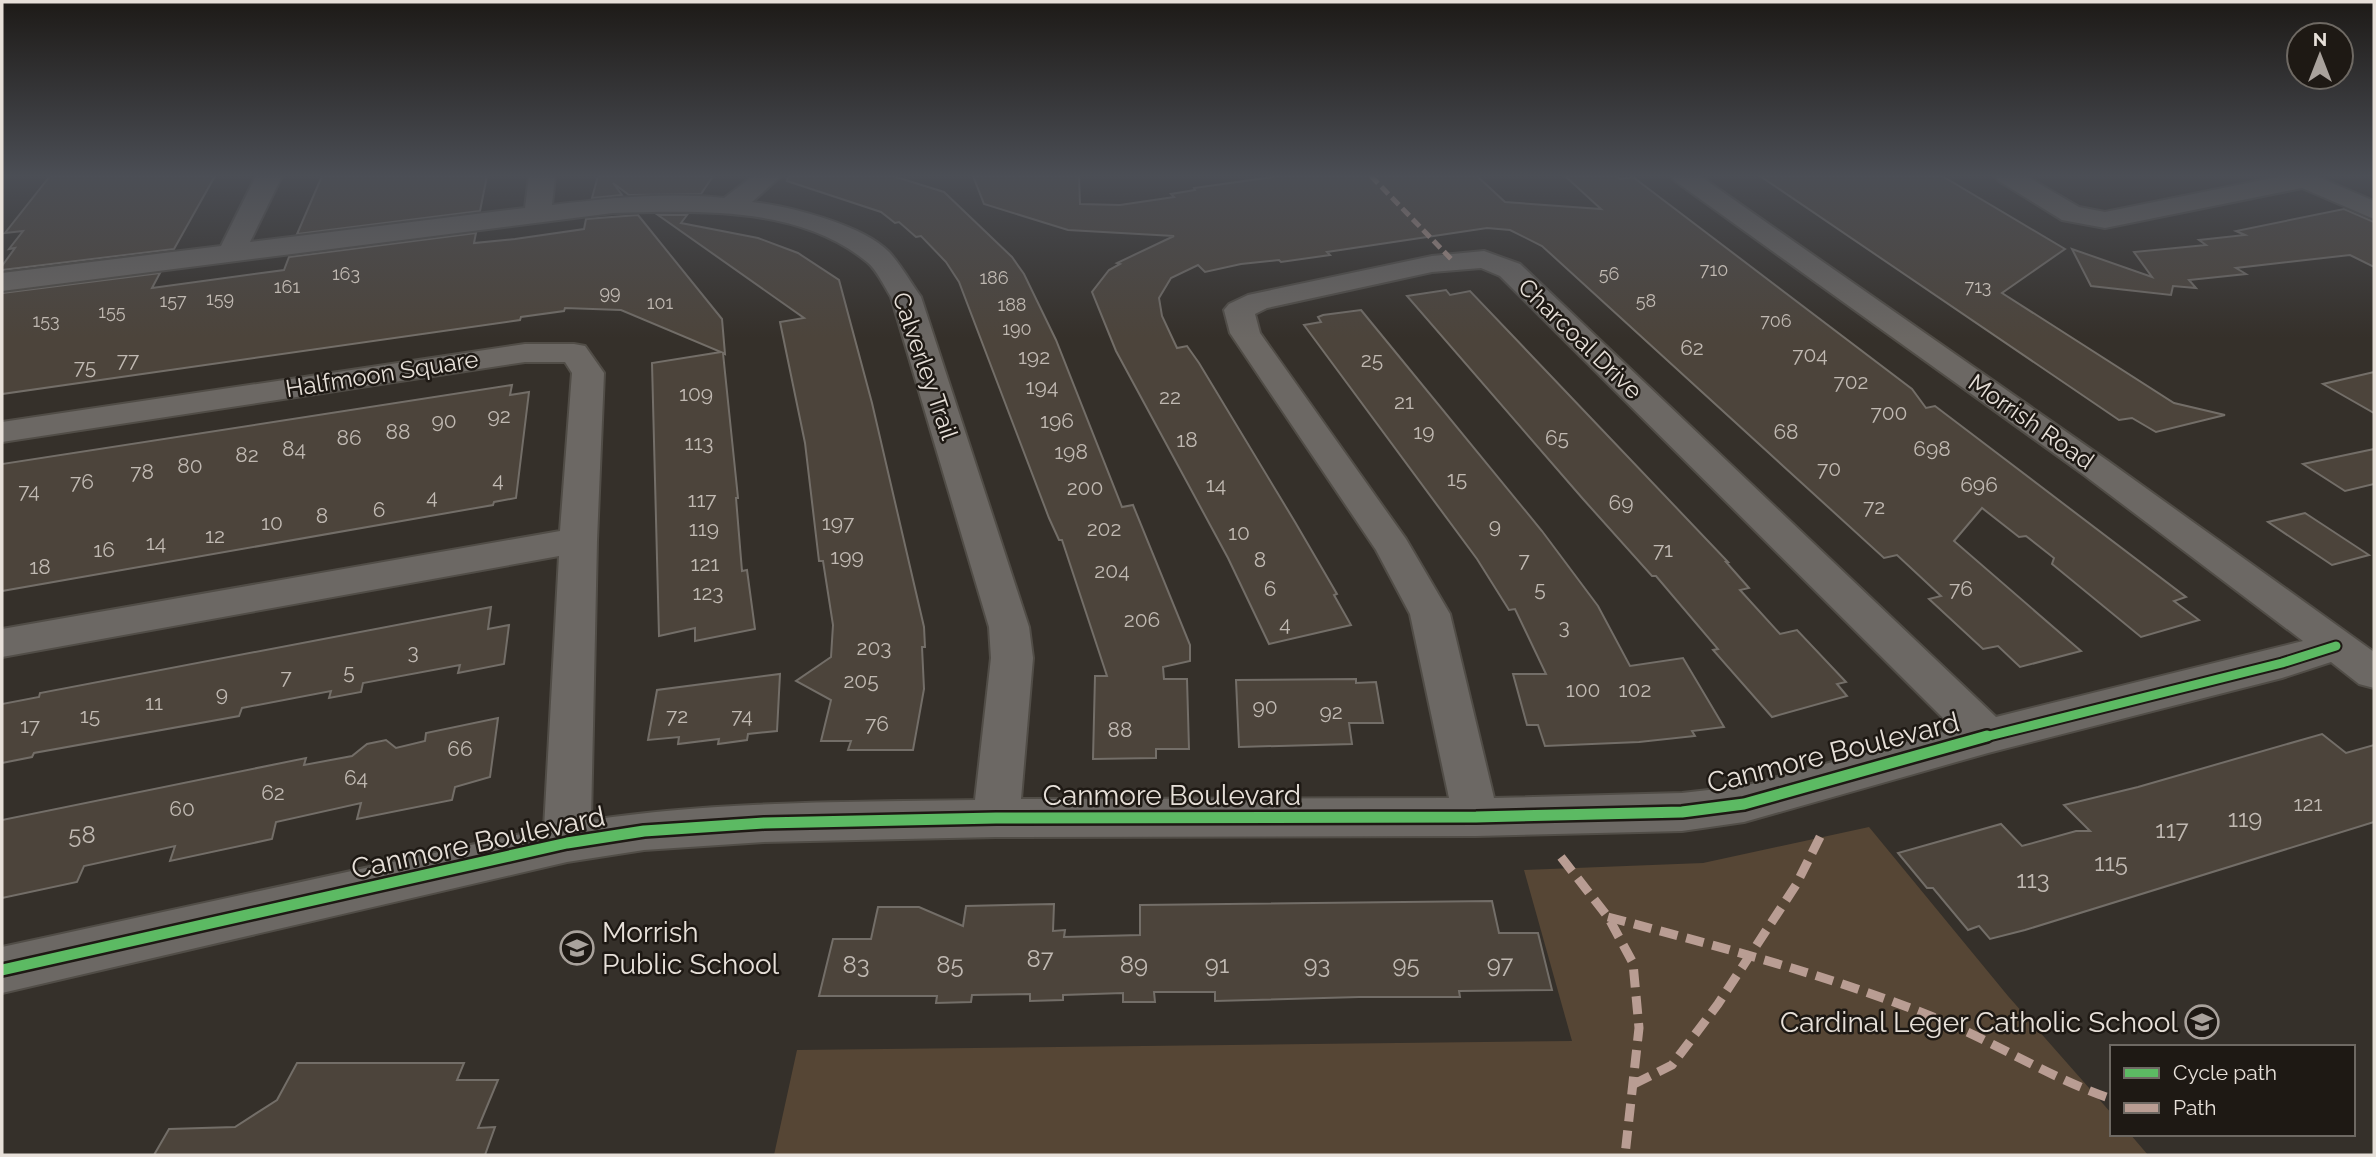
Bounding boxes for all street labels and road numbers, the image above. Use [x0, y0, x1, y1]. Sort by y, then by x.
street label: Charcoal Drive [1512, 272, 1648, 405]
street label: Calverley Trail [887, 288, 964, 444]
street label: Halfmoon Square [284, 344, 480, 403]
street label: Morrish Road [1963, 368, 2100, 475]
street label: Canmore Boulevard [1704, 705, 1962, 800]
street label: Canmore Boulevard [1043, 779, 1301, 812]
street label: Canmore Boulevard [348, 799, 608, 885]

